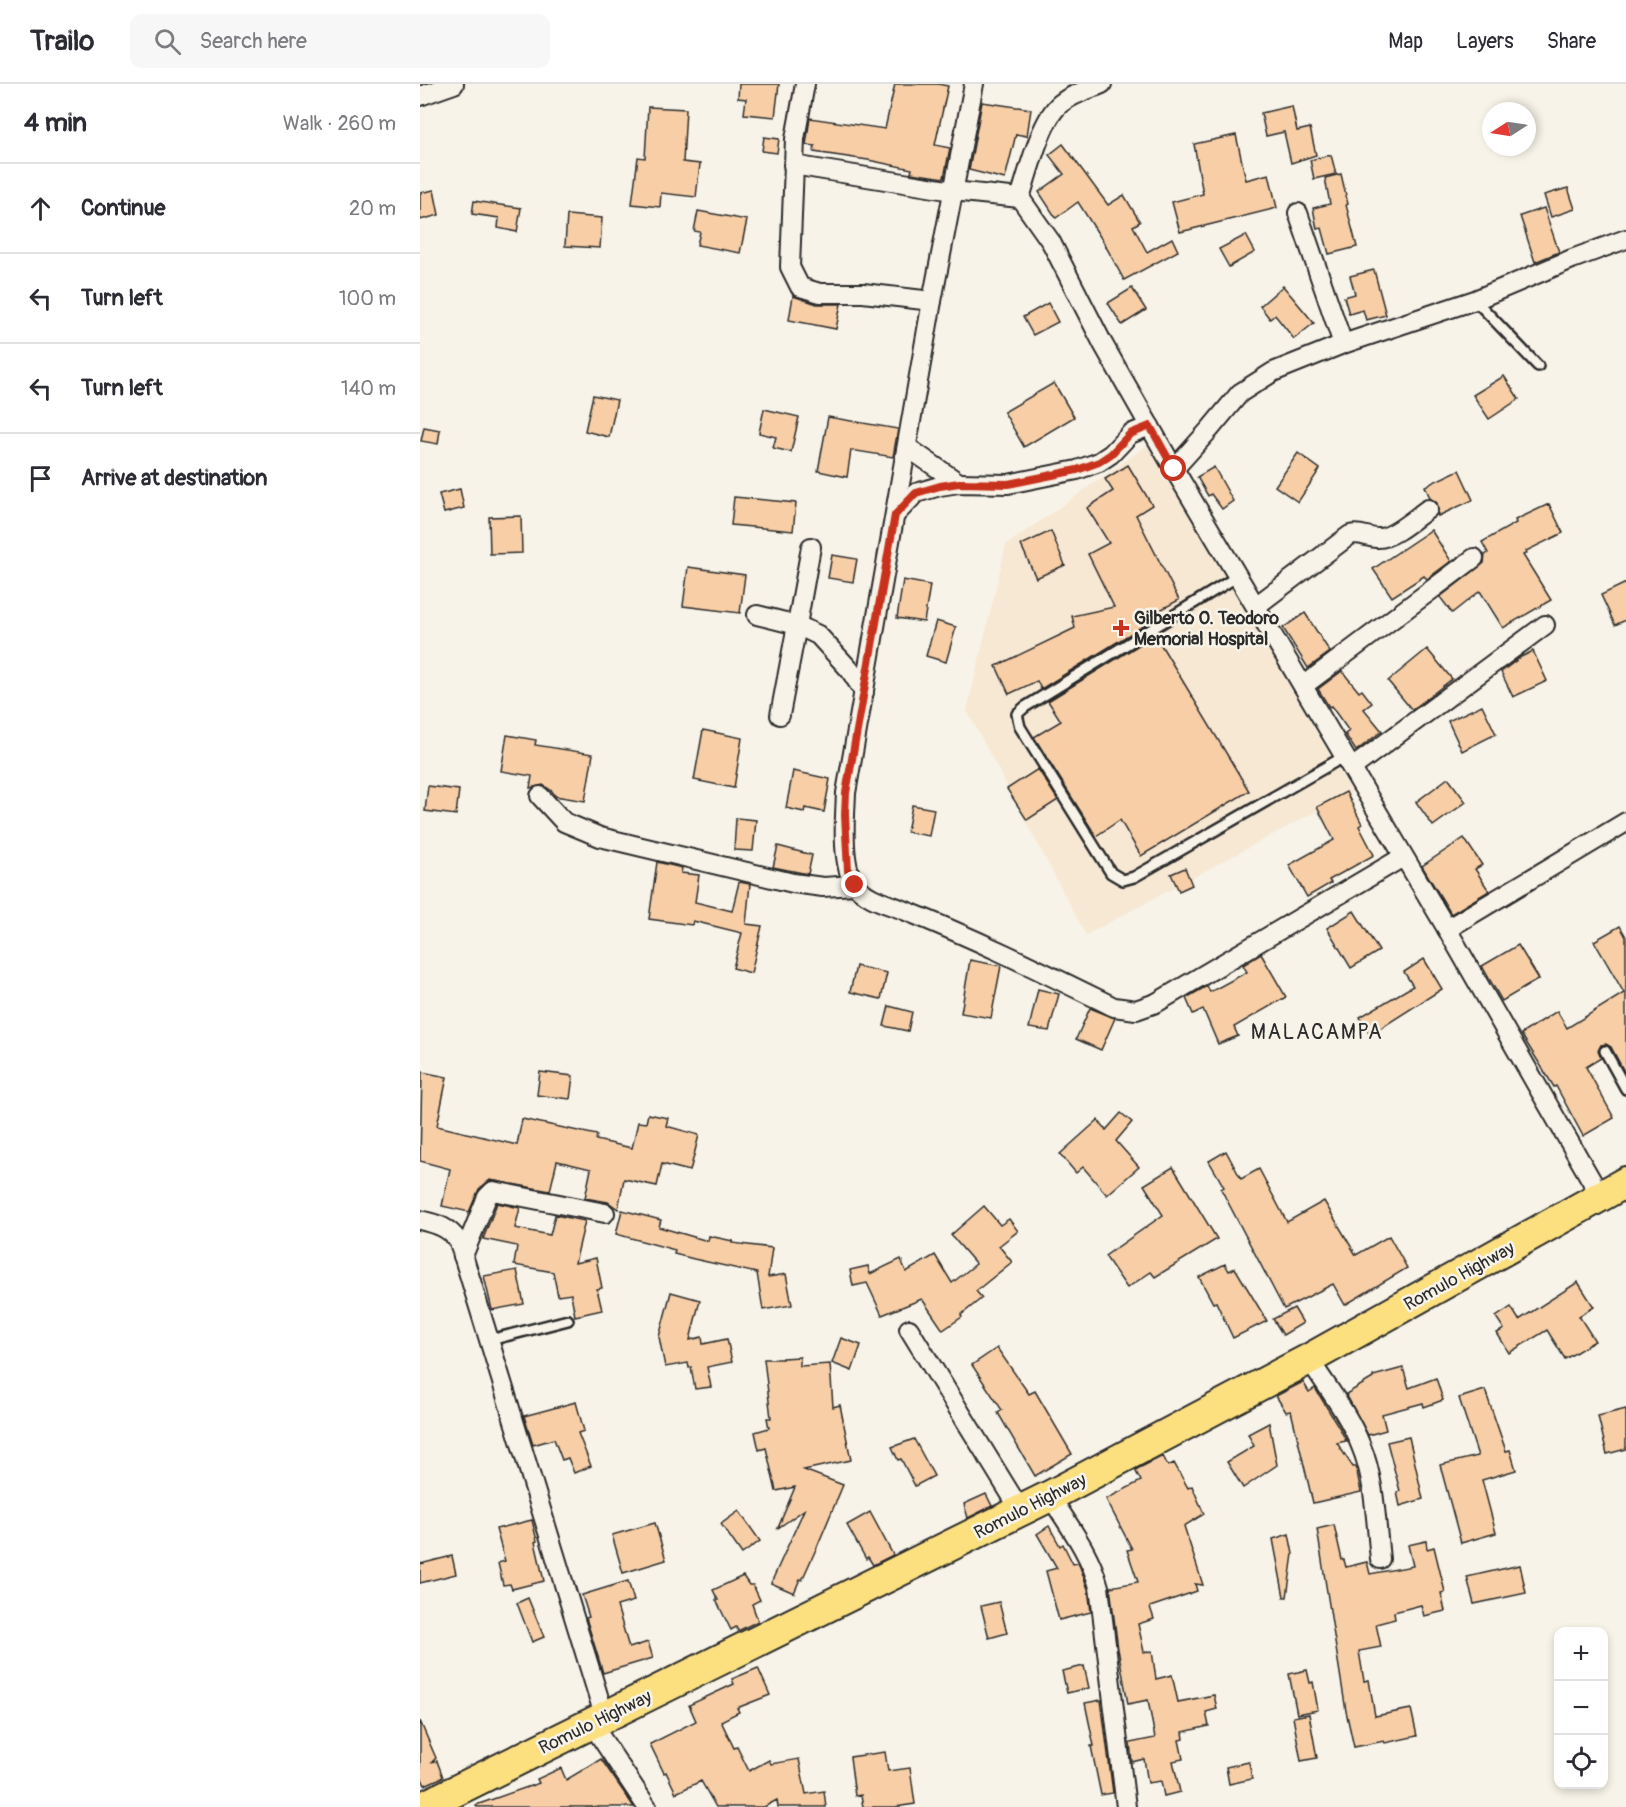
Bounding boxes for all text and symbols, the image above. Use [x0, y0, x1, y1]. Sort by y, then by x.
search box [130, 14, 550, 68]
text: Trailo [30, 24, 94, 59]
icon: search [151, 25, 184, 58]
text: Search here [199, 27, 307, 55]
text: Map [1388, 28, 1423, 55]
text: Layers [1456, 28, 1514, 55]
text: Share [1547, 28, 1596, 55]
north arrow [1482, 102, 1536, 156]
text: 4 min [24, 107, 87, 139]
text: Walk · 260 m [283, 111, 396, 136]
icon: ahead [24, 192, 57, 225]
text: Continue [81, 194, 165, 222]
text: 20 m [349, 196, 396, 221]
icon: left [24, 282, 57, 315]
text: Turn left [81, 284, 163, 312]
text: 100 m [339, 286, 396, 311]
icon: left [24, 372, 57, 405]
text: Turn left [81, 374, 163, 402]
text: 140 m [341, 376, 396, 401]
route start [1160, 455, 1186, 481]
icon: arrive [24, 462, 57, 495]
text: Arrive at destination [81, 464, 267, 492]
place label: Gilberto O. Teodoro Memorial Hospital [1134, 607, 1279, 651]
marker: Gilberto O. Teodoro Memorial Hospital [1112, 619, 1130, 637]
route end [841, 871, 867, 897]
district label: MALACAMPA [1251, 1019, 1383, 1046]
street label: Romulo Highway [1400, 1236, 1519, 1316]
street label: Romulo Highway [970, 1468, 1090, 1545]
map controls [1554, 1627, 1608, 1789]
button: + [1554, 1627, 1608, 1681]
button: − [1554, 1681, 1608, 1735]
street label: Romulo Highway [535, 1685, 656, 1760]
button: locate [1554, 1735, 1608, 1789]

